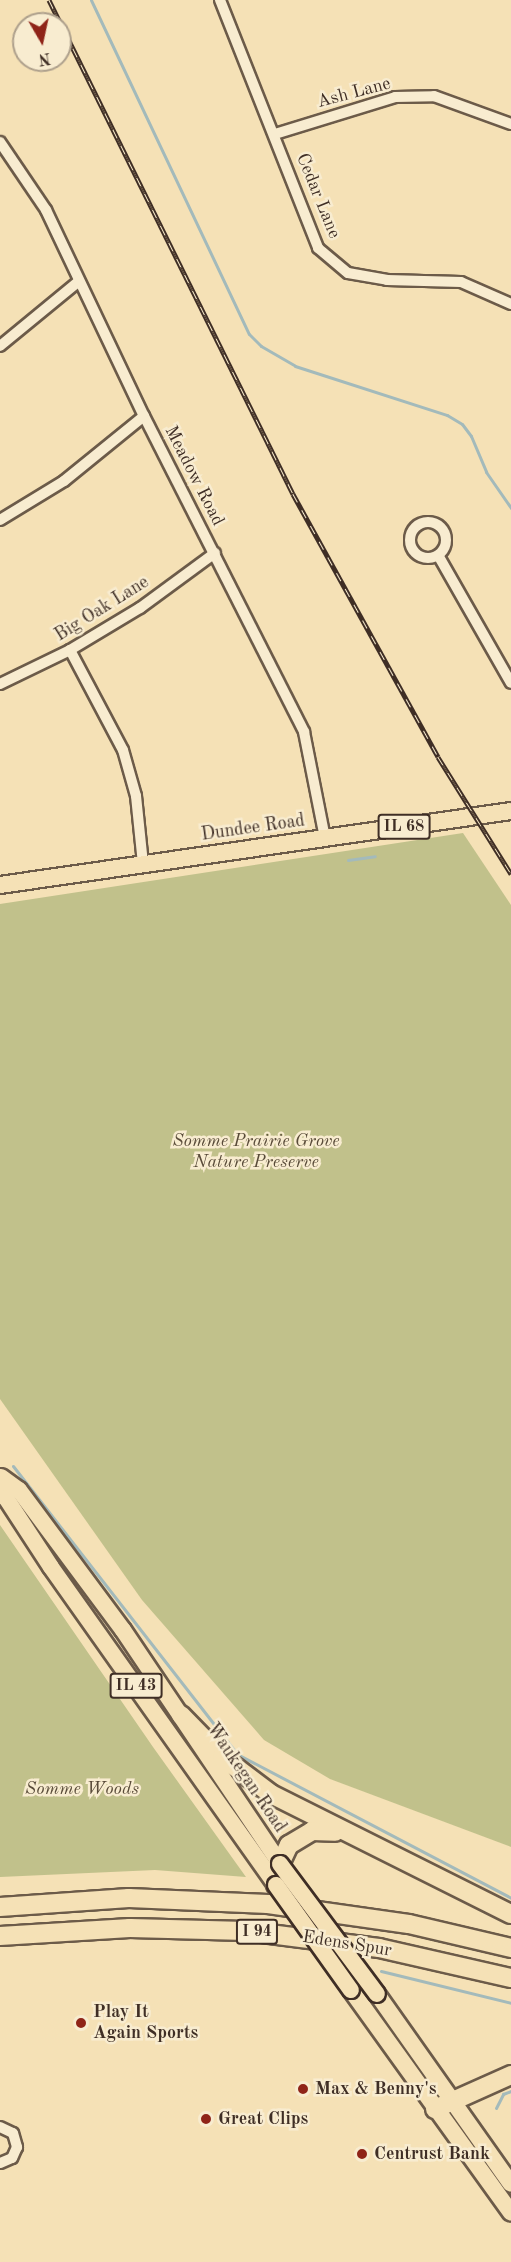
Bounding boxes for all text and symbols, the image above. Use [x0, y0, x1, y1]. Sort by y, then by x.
north arrow [12, 12, 72, 72]
text: N [37, 49, 52, 67]
street label: Ash Lane [315, 73, 393, 113]
street label: Cedar Lane [291, 150, 345, 242]
street label: Meadow Road [160, 422, 228, 530]
street label: Big Oak Lane [51, 572, 153, 646]
street label: Dundee Road [200, 810, 306, 846]
road number: IL 68 [377, 814, 431, 840]
park label: Somme Prairie Grove Nature Preserve [172, 1131, 340, 1174]
road number: IL 43 [109, 1673, 163, 1699]
street label: Waukegan Road [201, 1719, 291, 1837]
park label: Somme Woods [25, 1778, 139, 1800]
road number: I 94 [234, 1919, 280, 1945]
street label: Edens Spur [301, 1926, 393, 1962]
place label: Play It Again Sports [93, 2002, 198, 2044]
marker: Play It Again Sports [74, 2016, 88, 2030]
place label: Max & Benny's [315, 2078, 437, 2100]
marker: Max & Benny's [296, 2082, 310, 2096]
place label: Great Clips [218, 2108, 308, 2130]
marker: Great Clips [199, 2112, 213, 2126]
place label: Centrust Bank [374, 2143, 490, 2165]
marker: Centrust Bank [355, 2147, 369, 2161]

